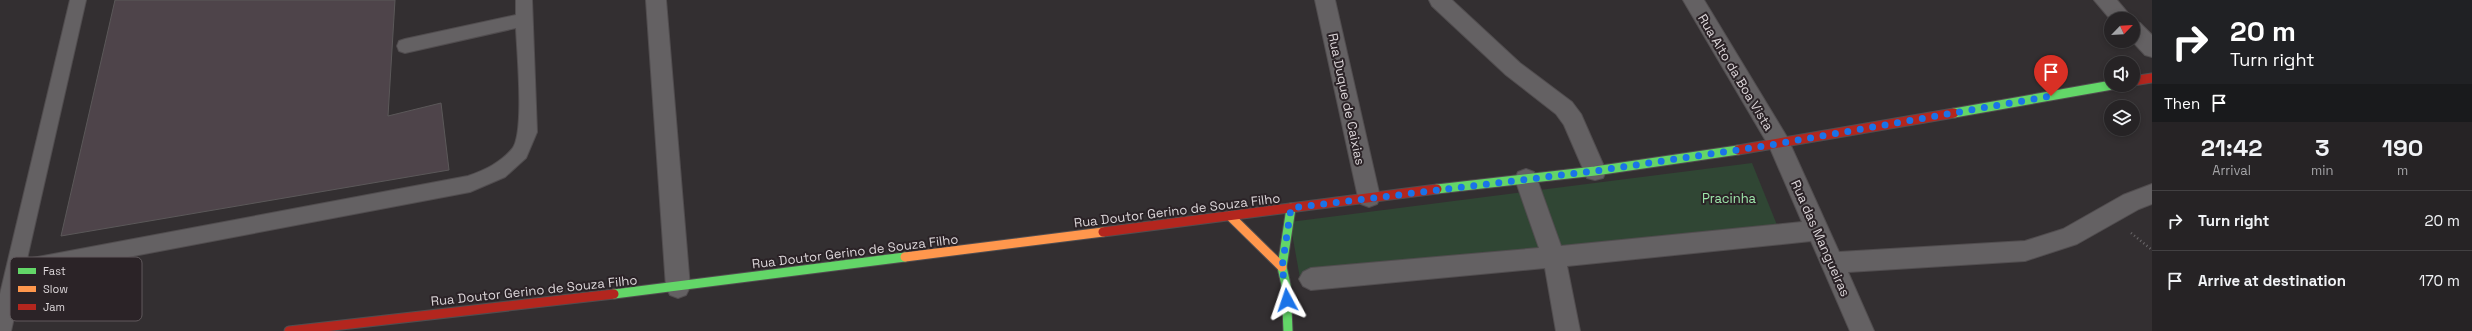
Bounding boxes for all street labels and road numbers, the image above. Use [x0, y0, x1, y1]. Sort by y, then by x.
street label: Rua Alto da Boa Vista [1694, 11, 1777, 134]
street label: Rua Duque de Caixias [1324, 32, 1369, 167]
street label: Rua das Mangueiras [1787, 177, 1854, 299]
street label: Rua Doutor Gerino de Souza Filho [1073, 189, 1281, 232]
street label: Rua Doutor Gerino de Souza Filho [751, 230, 959, 273]
street label: Rua Doutor Gerino de Souza Filho [430, 271, 638, 310]

